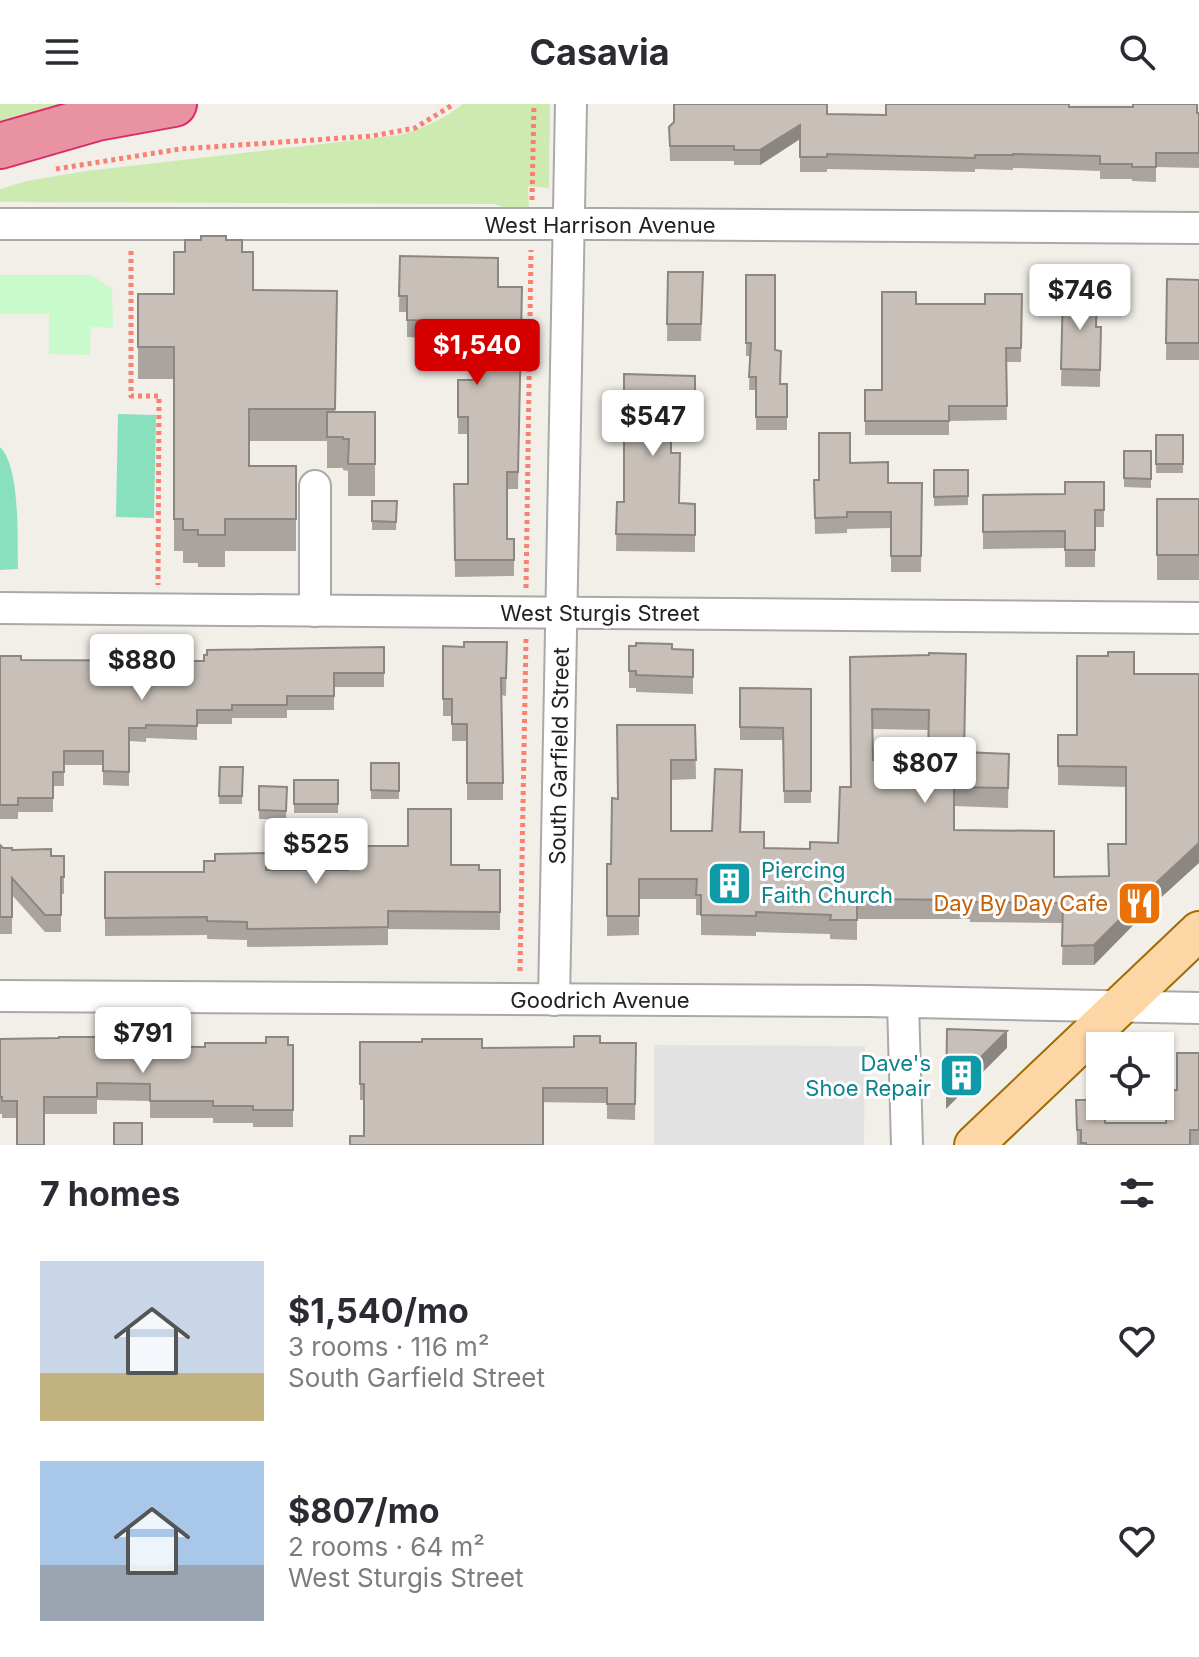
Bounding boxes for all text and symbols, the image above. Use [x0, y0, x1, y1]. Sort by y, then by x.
icon: menu [40, 30, 84, 74]
text: Casavia [529, 30, 670, 74]
icon: search [1115, 30, 1159, 74]
street label: West Harrison Avenue [485, 212, 715, 238]
pin: $746 [1033, 264, 1127, 332]
text: $746 [1047, 274, 1113, 305]
pin: $1,540 [412, 319, 542, 387]
text: $1,540 [433, 329, 521, 360]
pin: $547 [606, 390, 700, 458]
text: $547 [620, 400, 686, 431]
street label: West Sturgis Street [500, 600, 700, 626]
pin: $880 [95, 634, 189, 702]
text: $880 [108, 644, 176, 675]
street label: South Garfield Street [544, 647, 574, 865]
pin: $807 [878, 737, 972, 805]
text: $807 [892, 747, 958, 778]
pin: $525 [269, 818, 363, 886]
text: $525 [283, 828, 349, 859]
place label: Piercing Faith Church [761, 857, 893, 908]
building icon: Piercing Faith Church [706, 859, 754, 907]
restaurant icon: Day By Day Cafe [1115, 879, 1163, 927]
place label: Day By Day Cafe [933, 890, 1108, 916]
street label: Goodrich Avenue [510, 987, 690, 1013]
pin: $791 [96, 1007, 190, 1075]
text: $791 [113, 1017, 173, 1048]
map controls [1086, 1032, 1174, 1120]
button: locate [1086, 1032, 1174, 1120]
place label: Dave's Shoe Repair [805, 1050, 931, 1101]
building icon: Dave's Shoe Repair [938, 1052, 986, 1100]
icon: filters [1115, 1171, 1159, 1215]
text: 7 homes [40, 1173, 180, 1214]
text: $1,540/mo [288, 1290, 469, 1331]
icon: home [104, 1293, 200, 1389]
icon: heart [1115, 1319, 1159, 1363]
text: 3 rooms · 116 m² [288, 1331, 489, 1362]
text: South Garfield Street [288, 1362, 545, 1393]
text: $807/mo [288, 1490, 440, 1531]
icon: home [104, 1493, 200, 1589]
icon: heart [1115, 1519, 1159, 1563]
text: 2 rooms · 64 m² [288, 1531, 485, 1562]
text: West Sturgis Street [288, 1562, 524, 1593]

